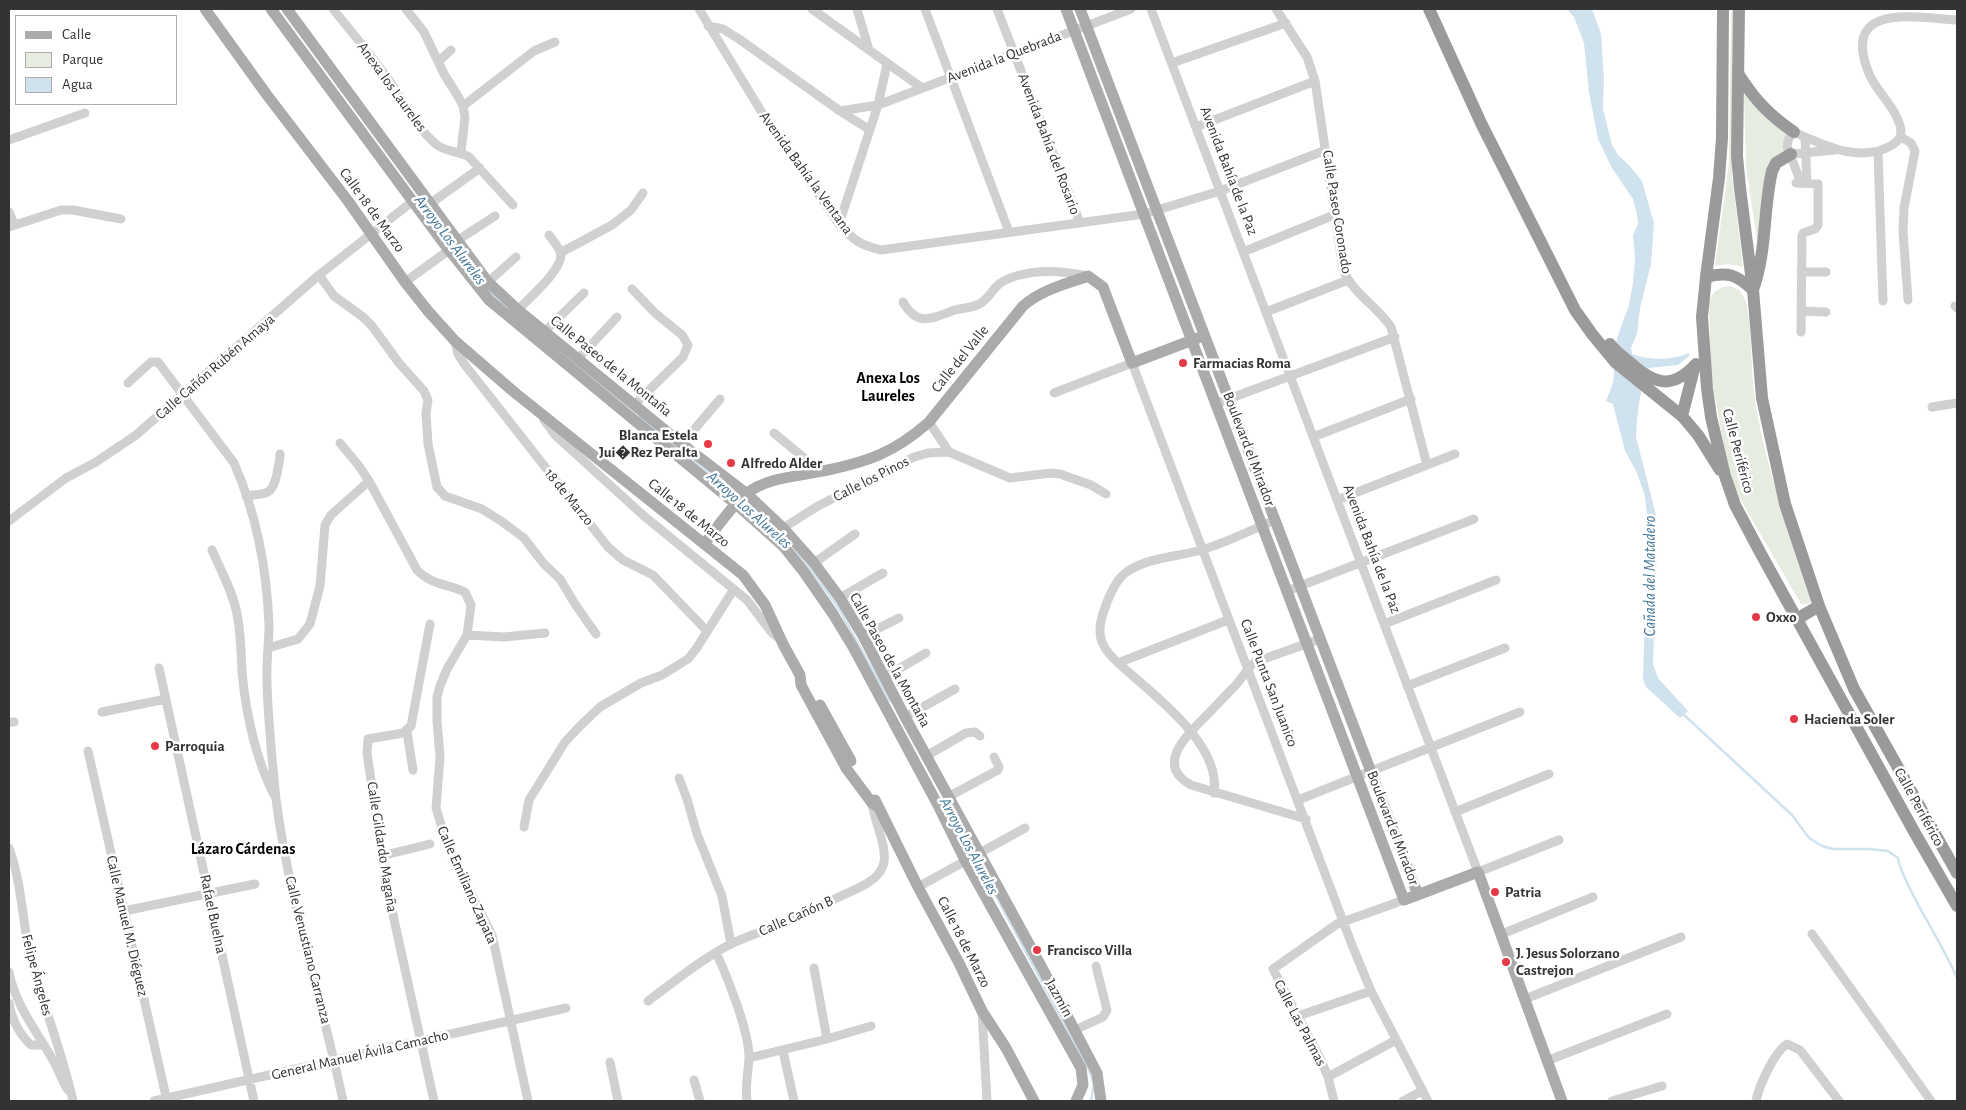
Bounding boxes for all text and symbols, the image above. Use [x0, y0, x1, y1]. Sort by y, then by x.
legend [15, 15, 178, 105]
text: Calle [62, 27, 91, 42]
street label: Avenida la Quebrada [944, 27, 1064, 87]
street label: Anexa los Laureles [353, 39, 431, 135]
text: Parque [62, 52, 103, 67]
street label: Avenida Bahía del Rosario [1014, 71, 1084, 217]
text: Agua [62, 77, 93, 92]
street label: Avenida Bahía de la Paz [1196, 104, 1262, 238]
street label: Avenida Bahía la Ventana [755, 108, 857, 238]
street label: Calle Paseo Coronado [1318, 149, 1356, 275]
street label: Calle 18 de Marzo [335, 164, 409, 256]
water label: Arroyo Los Alureles [410, 191, 490, 289]
street label: Calle Cañón Rubén Amaya [152, 310, 278, 424]
street label: Calle Paseo de la Montaña [547, 311, 675, 421]
street label: Calle del Valle [927, 322, 993, 396]
place label: Farmacias Roma [1193, 354, 1291, 372]
marker: Farmacias Roma [1177, 357, 1189, 369]
district label: Anexa Los Laureles [856, 368, 920, 406]
street label: Boulevard el Mirador [1219, 389, 1279, 509]
street label: Calle Periférico [1718, 407, 1758, 495]
place label: Blanca Estela Jui�Rez Peralta [599, 426, 698, 461]
marker: Blanca Estela Jui�Rez Peralta [702, 438, 714, 450]
street label: Calle los Pinos [830, 452, 912, 506]
place label: Alfredo Alder [741, 454, 822, 472]
marker: Alfredo Alder [725, 457, 737, 469]
street label: 18 de Marzo [540, 465, 598, 529]
water label: Arroyo Los Alureles [703, 467, 795, 553]
street label: Calle 18 de Marzo [644, 475, 734, 551]
street label: Avenida Bahía de la Paz [1339, 482, 1405, 616]
water label: Cañada del Matadero [1640, 516, 1660, 636]
street label: Calle Paseo de la Montaña [845, 590, 935, 730]
place label: Oxxo [1766, 608, 1797, 626]
marker: Oxxo [1750, 611, 1762, 623]
street label: Calle Punta San Juanico [1236, 616, 1302, 750]
place label: Hacienda Soler [1804, 710, 1894, 728]
marker: Hacienda Soler [1788, 713, 1800, 725]
place label: Parroquia [165, 737, 225, 755]
marker: Parroquia [149, 740, 161, 752]
street label: Calle Periférico [1890, 765, 1948, 849]
street label: Boulevard el Mirador [1363, 768, 1423, 888]
street label: Calle Gildardo Magaña [363, 780, 401, 914]
water label: Arroyo Los Alureles [935, 794, 1003, 898]
street label: Calle Emiliano Zapata [433, 823, 501, 947]
district label: Lázaro Cárdenas [191, 839, 295, 859]
street label: Calle Manuel M. Diéguez [102, 854, 152, 998]
street label: Rafael Buelna [196, 873, 230, 955]
street label: Calle Venustiano Carranza [281, 874, 335, 1026]
place label: Patria [1505, 883, 1542, 901]
marker: Patria [1489, 886, 1501, 898]
street label: Calle Cañón B [756, 892, 836, 940]
street label: Calle 18 de Marzo [933, 893, 995, 991]
street label: Felipe Ángeles [17, 932, 57, 1018]
place label: Francisco Villa [1047, 941, 1132, 959]
marker: Francisco Villa [1031, 944, 1043, 956]
place label: J. Jesus Solorzano Castrejon [1516, 944, 1620, 979]
marker: J. Jesus Solorzano Castrejon [1500, 956, 1512, 968]
street label: Jazmín [1041, 976, 1077, 1020]
street label: Calle Las Palmas [1270, 977, 1330, 1069]
street label: General Manuel Ávila Camacho [270, 1026, 450, 1084]

